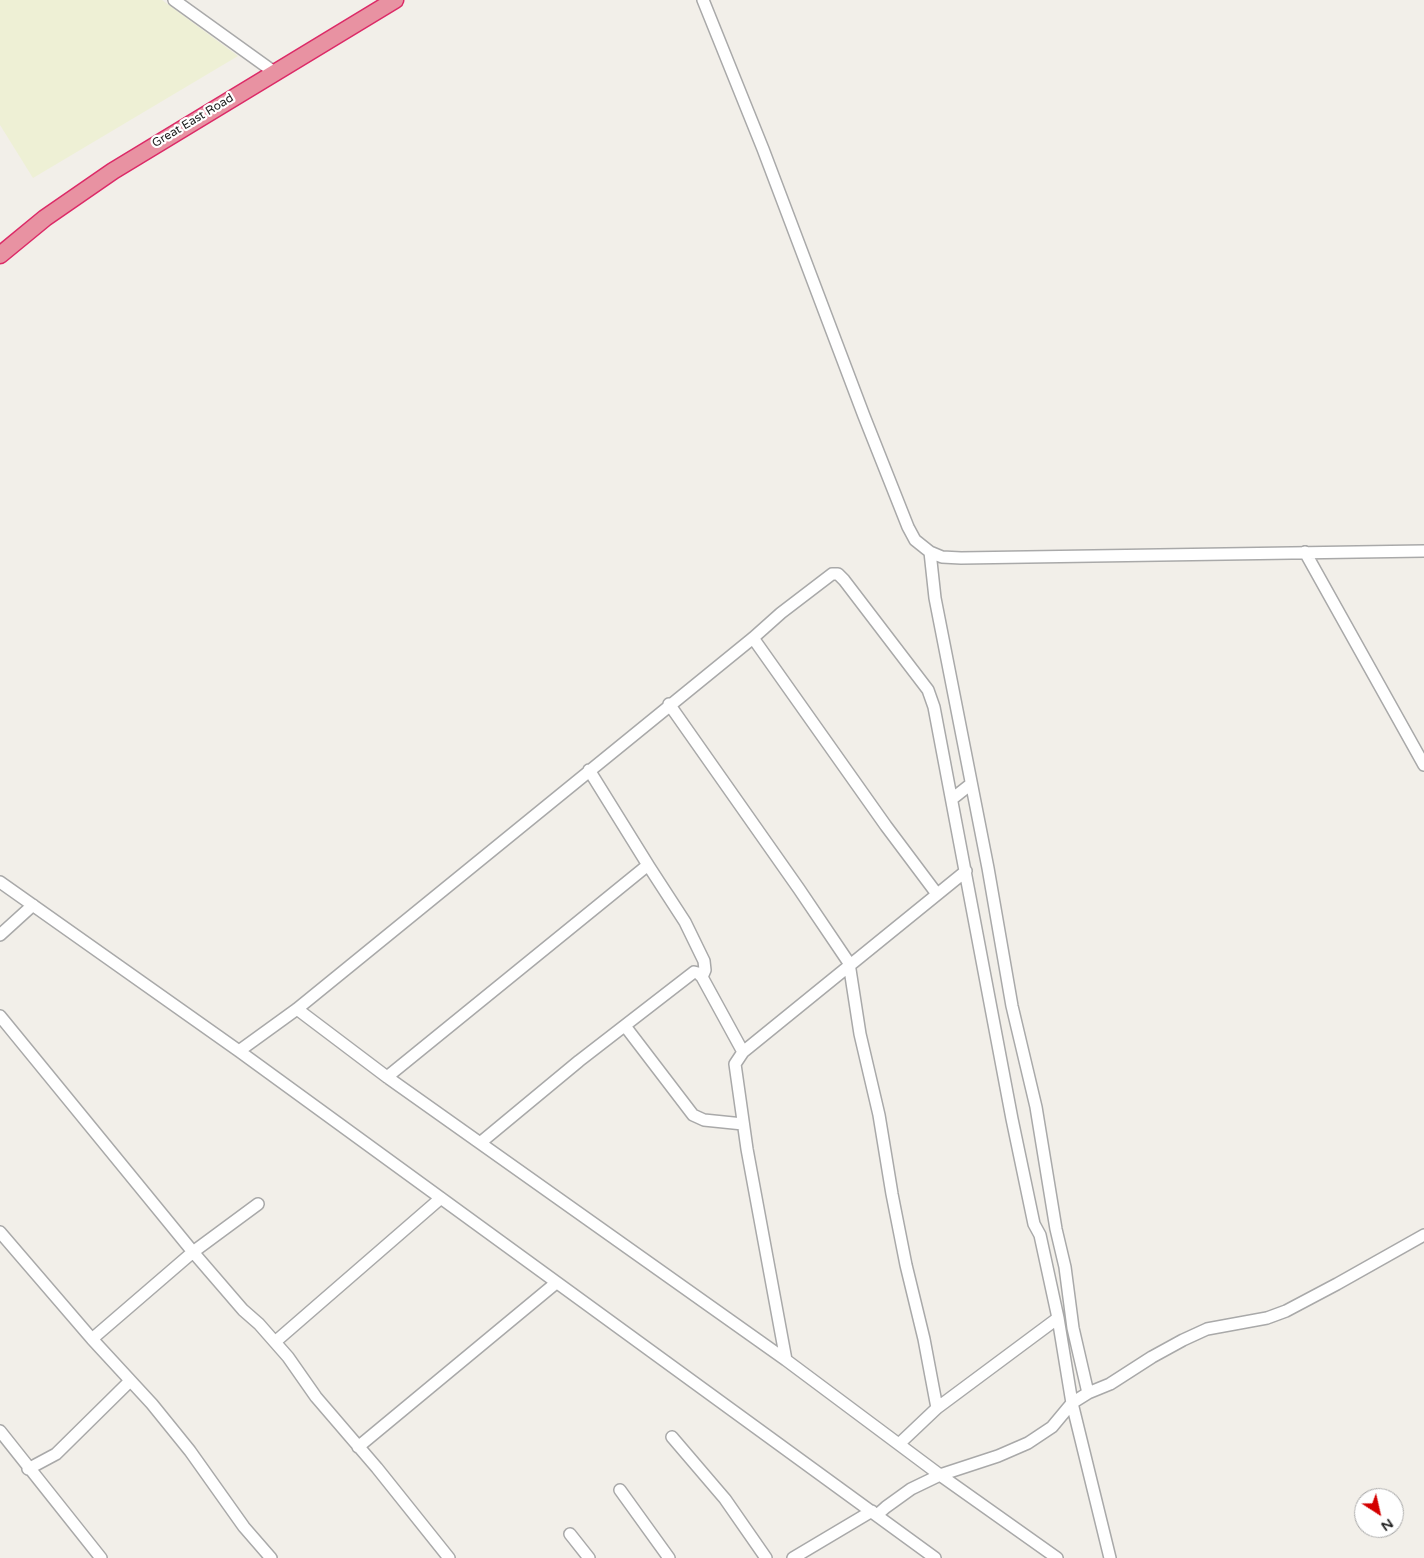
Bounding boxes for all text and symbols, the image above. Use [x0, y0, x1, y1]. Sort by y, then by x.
street label: Great East Road [150, 91, 236, 151]
north arrow [1354, 1488, 1404, 1538]
text: N [1378, 1515, 1397, 1535]

